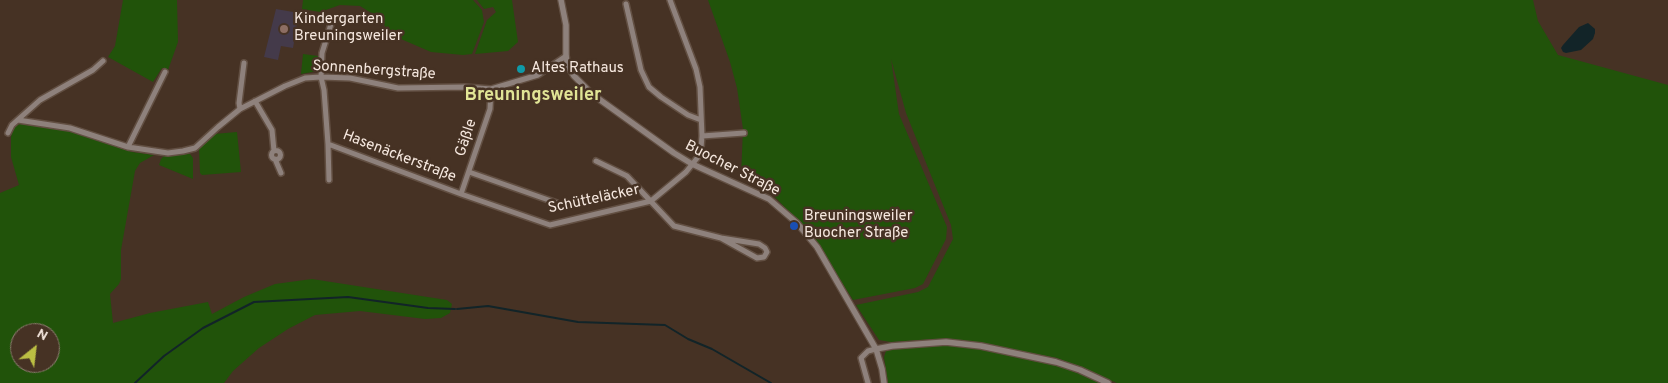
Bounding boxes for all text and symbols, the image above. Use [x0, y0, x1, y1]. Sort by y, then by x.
place label: Kindergarten Breuningsweiler [294, 11, 403, 46]
marker: Kindergarten Breuningsweiler [278, 23, 290, 35]
street label: Sonnenbergstraße [312, 58, 436, 84]
place label: Altes Rathaus [531, 60, 624, 78]
marker: Altes Rathaus [515, 63, 527, 75]
district label: Breuningsweiler [465, 85, 601, 107]
street label: Gäßle [452, 117, 482, 159]
street label: Hasenäckerstraße [340, 127, 458, 187]
street label: Buocher Straße [681, 137, 783, 201]
street label: Schütteläcker [547, 182, 641, 218]
place label: Breuningsweiler Buocher Straße [804, 208, 913, 243]
marker: Breuningsweiler Buocher Straße [788, 220, 800, 232]
north arrow [10, 323, 60, 373]
text: N [34, 325, 51, 345]

